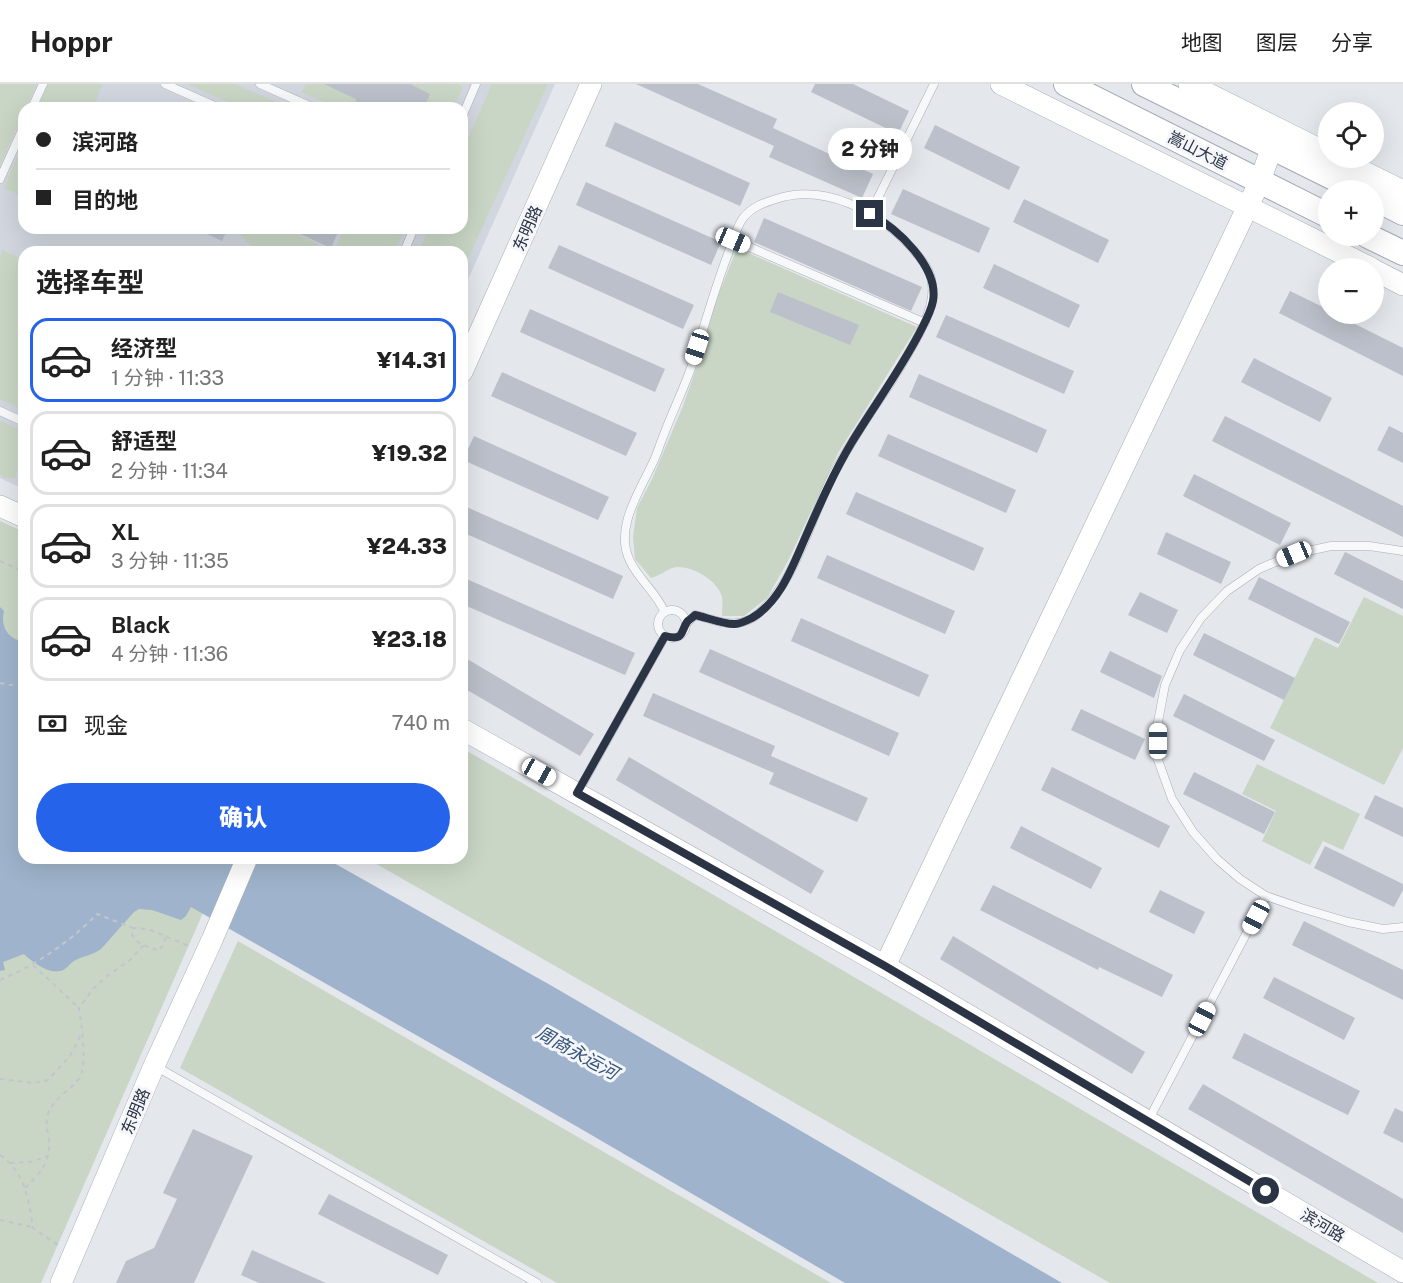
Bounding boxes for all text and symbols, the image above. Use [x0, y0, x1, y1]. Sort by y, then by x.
text: Hoppr [30, 25, 113, 58]
text: 地图 [1181, 30, 1223, 55]
text: 图层 [1256, 30, 1298, 55]
text: 分享 [1331, 30, 1373, 55]
map controls [1318, 102, 1384, 324]
button: locate [1318, 102, 1384, 168]
callout: 2 分钟 [828, 127, 912, 169]
street label: 嵩山大道 [1165, 127, 1231, 173]
text: 滨河路 [72, 129, 138, 155]
text: 2 分钟 [841, 137, 899, 161]
button: + [1318, 180, 1384, 246]
text: 目的地 [72, 187, 138, 213]
route end [856, 200, 883, 227]
street label: 东明路 [509, 202, 546, 254]
car [713, 225, 753, 255]
button: − [1318, 258, 1384, 324]
text: 选择车型 [36, 266, 144, 298]
car [683, 327, 711, 367]
icon: car [39, 333, 93, 387]
text: 经济型 [111, 335, 177, 361]
text: ¥14.31 [377, 347, 447, 373]
text: 1 分钟 · 11:33 [111, 366, 224, 390]
icon: car [39, 426, 93, 480]
text: 舒适型 [111, 428, 177, 454]
text: ¥19.32 [372, 440, 447, 466]
text: 2 分钟 · 11:34 [111, 459, 228, 483]
icon: car [39, 519, 93, 573]
text: XL [111, 519, 139, 545]
text: ¥24.33 [367, 533, 447, 559]
car [1274, 539, 1314, 569]
text: 3 分钟 · 11:35 [111, 549, 229, 573]
icon: car [39, 612, 93, 666]
text: Black [111, 612, 170, 638]
text: ¥23.18 [372, 626, 447, 652]
text: 4 分钟 · 11:36 [111, 642, 228, 666]
icon: cash [36, 707, 69, 740]
text: 740 m [392, 711, 450, 735]
text: 现金 [84, 712, 128, 738]
car [1149, 723, 1167, 759]
car [519, 755, 559, 789]
button: 确认 [36, 783, 450, 852]
car [1240, 897, 1272, 937]
car [1186, 999, 1218, 1039]
water label: 周商永运河 [533, 1022, 624, 1085]
street label: 东明路 [117, 1085, 154, 1137]
route start [1252, 1177, 1279, 1204]
street label: 滨河路 [1297, 1205, 1348, 1246]

